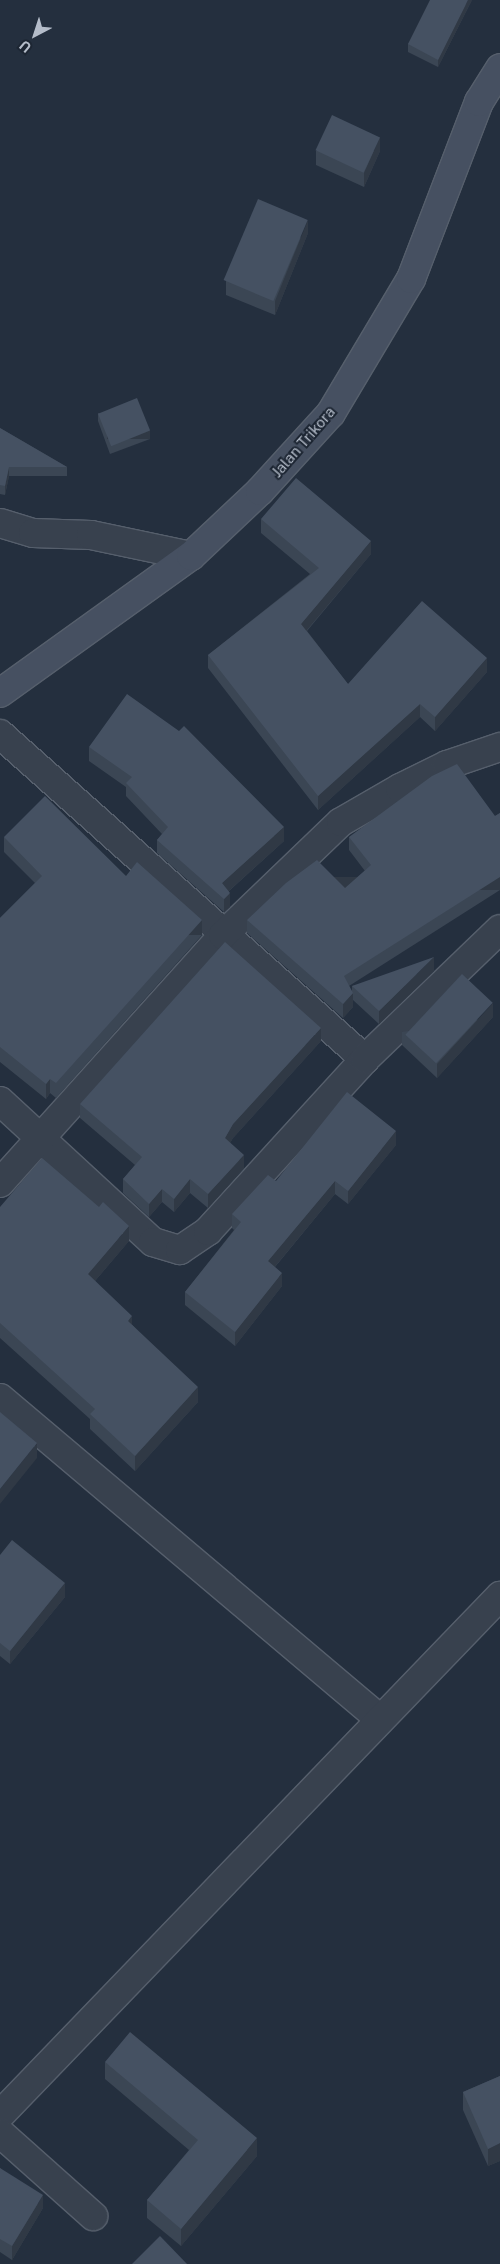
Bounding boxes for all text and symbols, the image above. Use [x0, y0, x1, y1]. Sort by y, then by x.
north arrow [10, 10, 60, 60]
text: U [16, 37, 34, 56]
street label: Jalan Trikora [267, 403, 339, 481]

